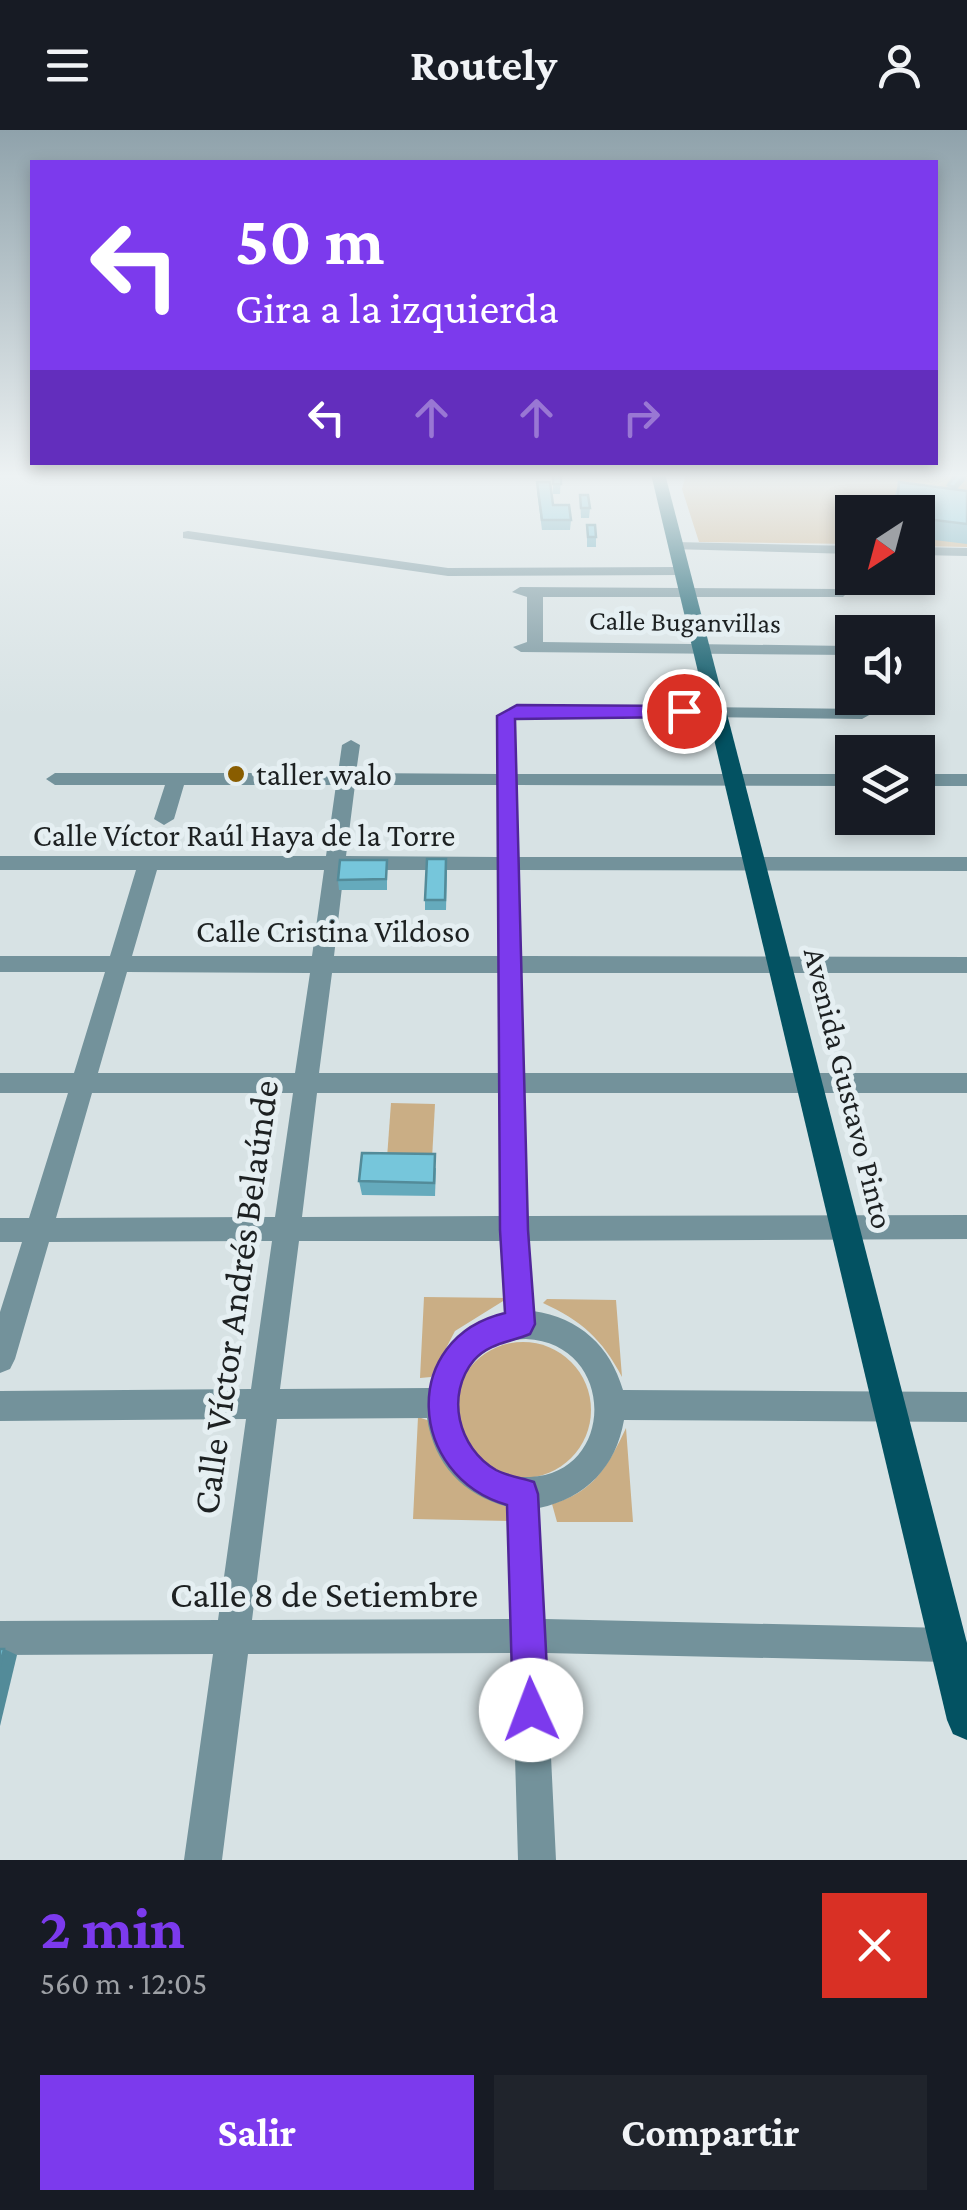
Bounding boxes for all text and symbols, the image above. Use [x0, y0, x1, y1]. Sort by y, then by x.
icon: menu [40, 38, 95, 93]
icon: person [872, 38, 927, 93]
text: Routely [410, 40, 557, 90]
icon: left [70, 200, 200, 330]
text: 50 m [235, 201, 385, 279]
text: Gira a la izquierda [235, 283, 559, 333]
icon: left [299, 390, 354, 445]
icon: ahead [404, 390, 459, 445]
icon: ahead [509, 390, 564, 445]
icon: right [614, 390, 669, 445]
north arrow [835, 495, 935, 595]
map controls [835, 495, 935, 835]
street label: Calle Buganvillas [589, 604, 781, 639]
button: sound [835, 615, 935, 715]
pin [642, 669, 727, 754]
icon: arrive [657, 684, 712, 739]
button: layers [835, 735, 935, 835]
place label: taller walo [256, 756, 392, 792]
marker: taller walo [225, 763, 247, 785]
street label: Calle Víctor Raúl Haya de la Torre [33, 817, 455, 853]
street label: Calle Cristina Vildoso [196, 913, 470, 949]
street label: Avenida Gustavo Pinto [797, 944, 901, 1232]
street label: Calle Víctor Andrés Belaúnde [184, 1077, 286, 1517]
street label: Calle 8 de Setiembre [170, 1573, 478, 1615]
position arrow [479, 1658, 583, 1762]
button: close [822, 1893, 927, 1998]
text: 2 min [40, 1894, 185, 1961]
text: 560 m · 12:05 [40, 1965, 207, 2001]
button: Salir [40, 2075, 474, 2190]
button: Compartir [494, 2075, 927, 2190]

